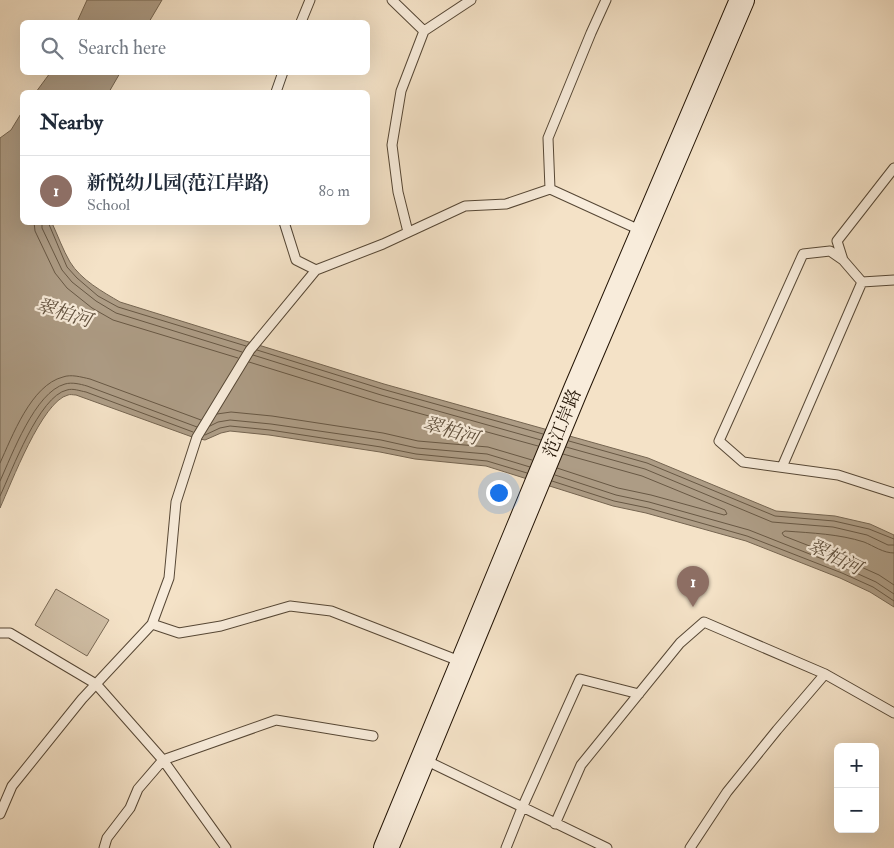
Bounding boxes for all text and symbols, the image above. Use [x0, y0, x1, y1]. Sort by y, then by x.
search box [20, 20, 370, 75]
icon: search [38, 34, 66, 62]
text: Search here [78, 36, 166, 60]
text: Nearby [40, 109, 103, 136]
text: 新悦幼儿园(范江岸路) [87, 171, 268, 195]
text: 1 [53, 181, 59, 201]
text: 80 m [319, 181, 350, 201]
text: School [87, 195, 130, 215]
water label: 翠柏河 [33, 293, 97, 334]
street label: 范江岸路 [538, 386, 587, 461]
water label: 翠柏河 [420, 412, 484, 451]
your location [486, 480, 512, 506]
water label: 翠柏河 [804, 534, 868, 581]
pin: 1 [677, 566, 709, 607]
map controls [834, 743, 879, 833]
button: + [834, 743, 879, 788]
button: − [834, 788, 879, 833]

